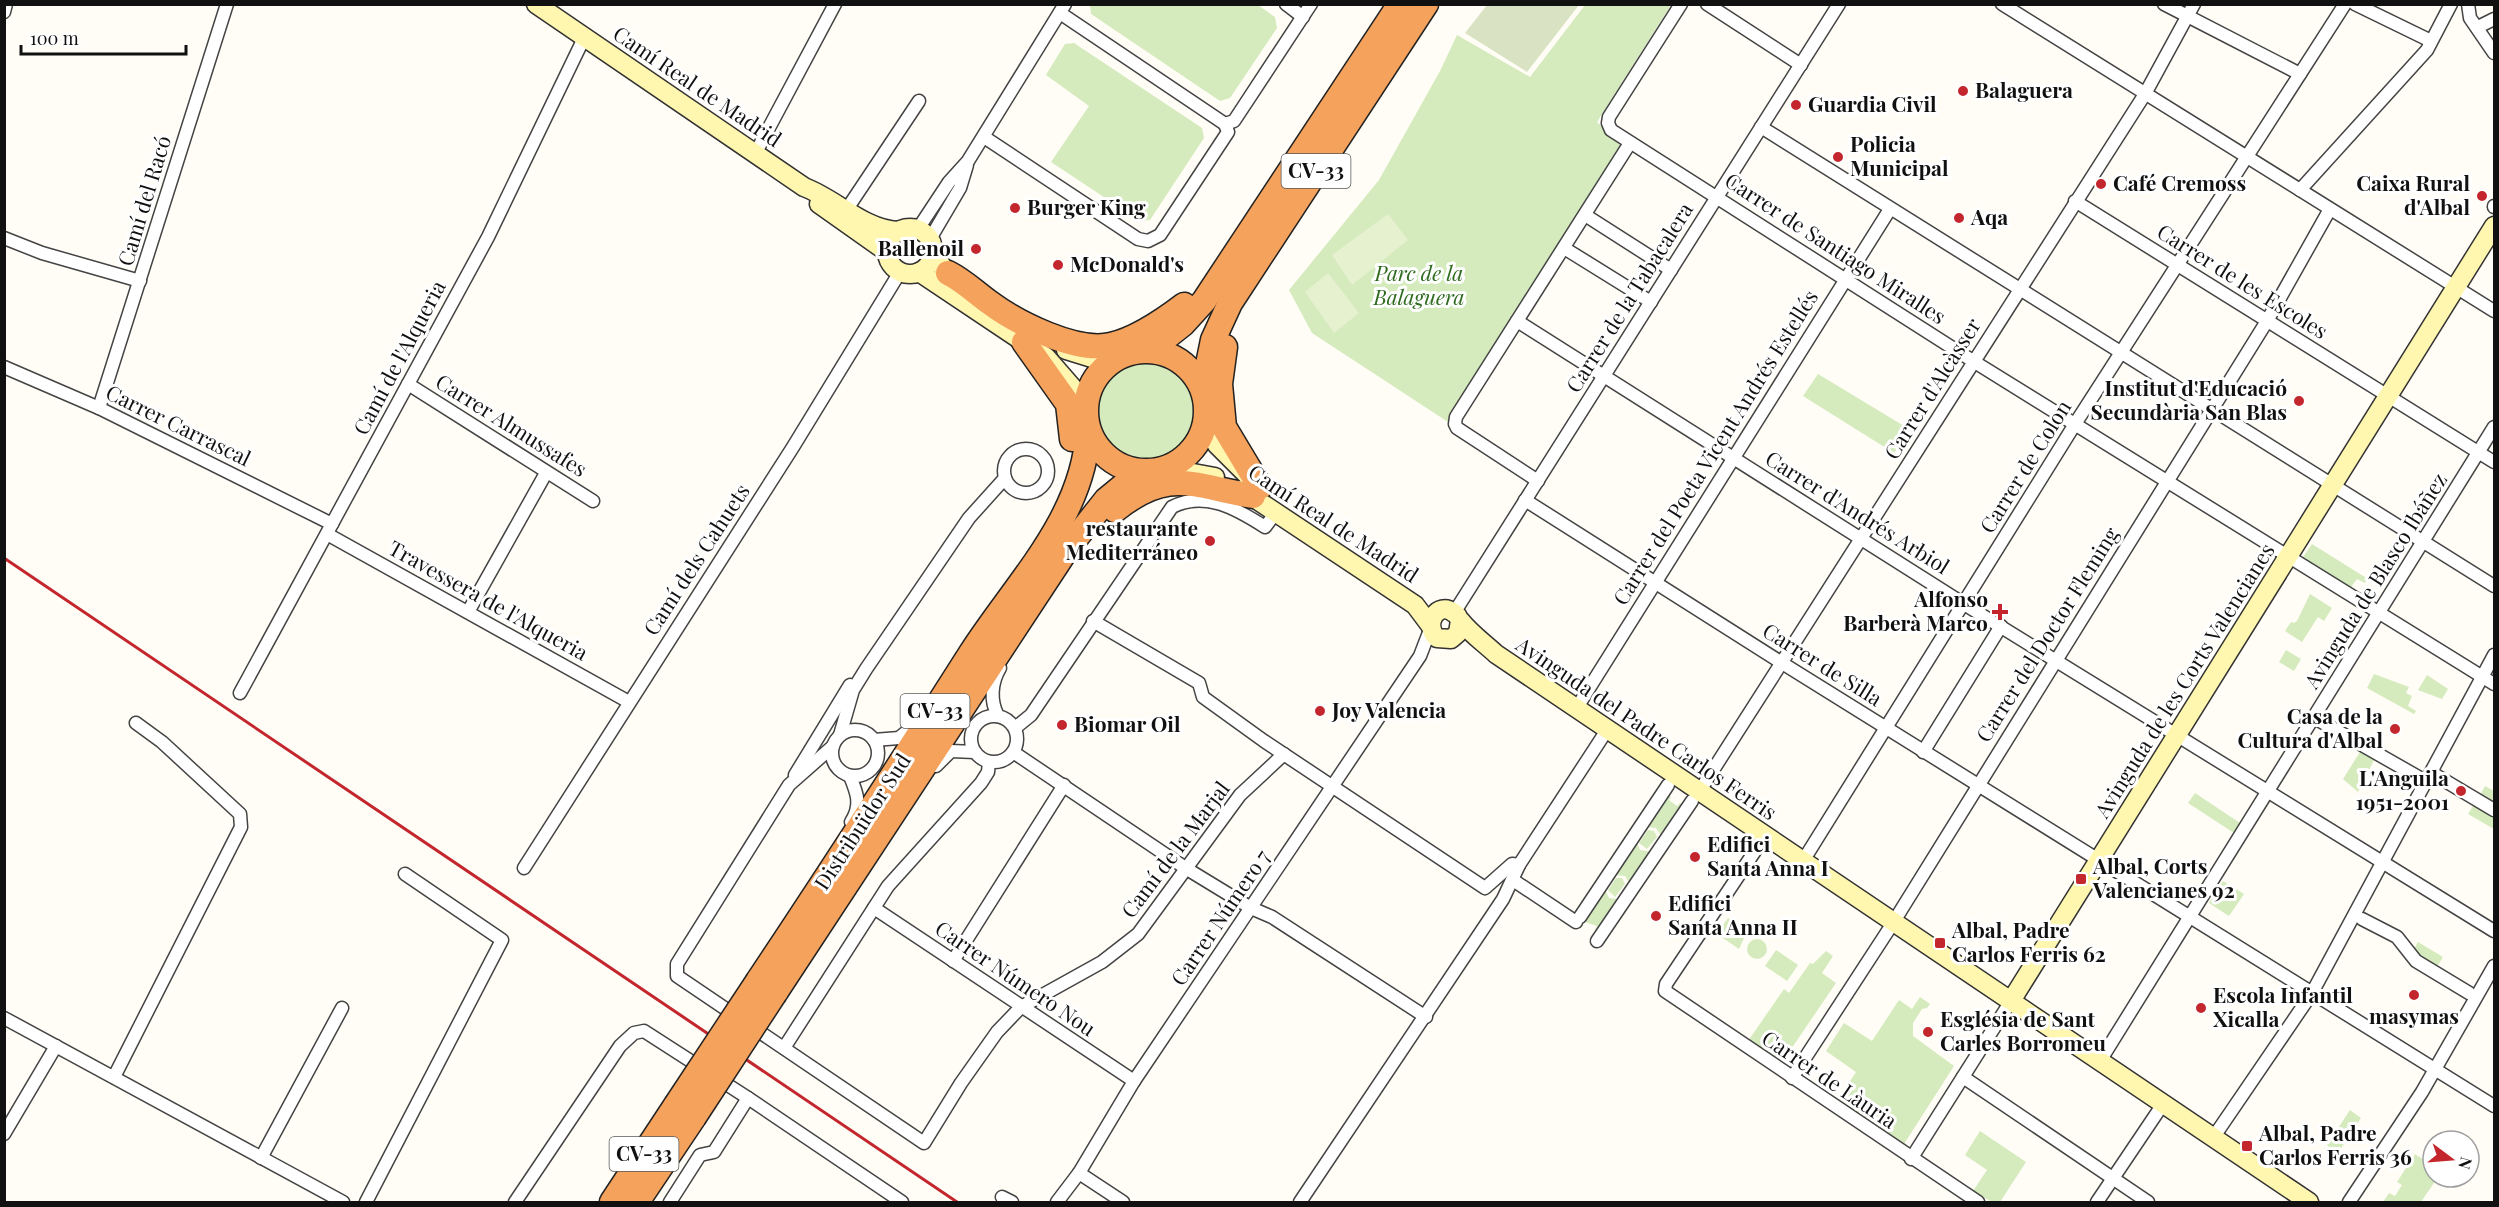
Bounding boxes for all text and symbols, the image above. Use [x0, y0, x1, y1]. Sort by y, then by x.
scale bar [21, 18, 186, 56]
street label: Camí Real de Madrid [608, 19, 788, 152]
text: 100 m [30, 26, 79, 50]
place label: Balaguera [1975, 75, 2073, 103]
marker: Balaguera [1956, 84, 1970, 98]
place label: Guardia Civil [1808, 89, 1937, 117]
marker: Guardia Civil [1789, 98, 1803, 112]
place label: Policia Municipal [1850, 129, 1949, 181]
street label: Camí del Racó [110, 132, 176, 269]
marker: Policia Municipal [1831, 150, 1845, 164]
road number: CV-33 [1282, 154, 1350, 188]
street label: Carrer de Santiago Miralles [1720, 165, 1952, 329]
place label: Café Cremoss [2113, 168, 2246, 196]
place label: Caixa Rural d'Albal [2356, 168, 2470, 220]
marker: Café Cremoss [2094, 177, 2108, 191]
marker: Caixa Rural d'Albal [2475, 189, 2489, 203]
place label: Burger King [1027, 192, 1146, 220]
street label: Carrer de la Tabacalera [1558, 196, 1698, 397]
marker: Burger King [1008, 201, 1022, 215]
place label: Aqa [1970, 202, 2008, 230]
marker: Aqa [1952, 211, 1966, 225]
street label: Carrer de les Escoles [2153, 217, 2334, 344]
place label: Ballenoil [878, 233, 964, 261]
marker: Ballenoil [969, 242, 983, 256]
place label: McDonald's [1070, 249, 1184, 277]
marker: McDonald's [1051, 258, 1065, 272]
park label: Parc de la Balaguera [1373, 258, 1464, 310]
street label: Camí de l'Alqueria [346, 275, 451, 439]
street label: Carrer del Poeta Vicent Andrés Estellés [1605, 284, 1823, 610]
street label: Carrer d'Alcàsser [1877, 312, 1986, 464]
street label: Carrer Almussafes [431, 367, 593, 482]
place label: Institut d'Educació Secundària San Blas [2091, 373, 2287, 425]
street label: Carrer Carrascal [102, 377, 256, 471]
street label: Carrer de Colon [1972, 394, 2077, 538]
marker: Institut d'Educació Secundària San Blas [2292, 394, 2306, 408]
street label: Carrer d'Andrés Arbiol [1761, 443, 1955, 579]
street label: Camí Real de Madrid [1244, 457, 1425, 588]
street label: Avinguda de Blasco Ibáñez [2296, 467, 2452, 694]
street label: Camí dels Cahuets [636, 478, 755, 640]
place label: restaurante Mediterráneo [1066, 513, 1198, 565]
street label: Carrer del Doctor Fleming [1969, 521, 2124, 747]
street label: Travessera de l'Alqueria [384, 533, 594, 666]
marker: restaurante Mediterráneo [1203, 534, 1217, 548]
street label: Avinguda de les Corts Valencianes [2086, 537, 2280, 823]
place label: Alfonso Barberà Marco [1843, 584, 1988, 636]
marker: Alfonso Barberà Marco [1993, 605, 2007, 619]
street label: Carrer de Silla [1758, 615, 1889, 711]
street label: Avinguda del Padre Carlos Ferris [1511, 629, 1783, 825]
road number: CV-33 [900, 694, 970, 728]
place label: Joy Valencia [1331, 695, 1446, 723]
place label: Casa de la Cultura d'Albal [2237, 701, 2383, 753]
marker: Joy Valencia [1313, 704, 1327, 718]
place label: Biomar Oil [1074, 709, 1181, 737]
marker: Biomar Oil [1055, 718, 1069, 732]
marker: Casa de la Cultura d'Albal [2388, 722, 2402, 736]
street label: Distribuïdor Sud [807, 747, 916, 895]
place label: L'Anguila 1951-2001 [2356, 763, 2449, 815]
street label: Camí de la Marjal [1114, 775, 1235, 923]
marker: L'Anguila 1951-2001 [2454, 784, 2468, 798]
place label: Edifici Santa Anna I [1707, 829, 1829, 881]
street label: Carrer Número 7 [1164, 843, 1275, 990]
marker: Edifici Santa Anna I [1688, 850, 1702, 864]
place label: Albal, Corts Valencianes 92 [2092, 851, 2235, 903]
marker: Albal, Corts Valencianes 92 [2074, 872, 2088, 886]
place label: Edifici Santa Anna II [1668, 888, 1798, 940]
marker: Edifici Santa Anna II [1649, 909, 1663, 923]
street label: Carrer Número Nou [930, 913, 1102, 1041]
place label: Albal, Padre Carlos Ferris 62 [1951, 915, 2106, 967]
marker: Albal, Padre Carlos Ferris 62 [1933, 936, 1947, 950]
place label: Escola Infantil Xicalla [2213, 980, 2353, 1032]
marker: masymas [2407, 988, 2421, 1002]
marker: Escola Infantil Xicalla [2194, 1001, 2208, 1015]
place label: masymas [2369, 1001, 2459, 1029]
place label: Església de Sant Carles Borromeu [1940, 1004, 2106, 1056]
street label: Carrer de Làuria [1757, 1023, 1903, 1134]
marker: Església de Sant Carles Borromeu [1921, 1025, 1935, 1039]
place label: Albal, Padre Carlos Ferris 36 [2258, 1118, 2412, 1170]
north arrow [2421, 1129, 2481, 1189]
road number: CV-33 [610, 1137, 678, 1171]
marker: Albal, Padre Carlos Ferris 36 [2240, 1139, 2254, 1153]
text: N [2454, 1155, 2478, 1172]

